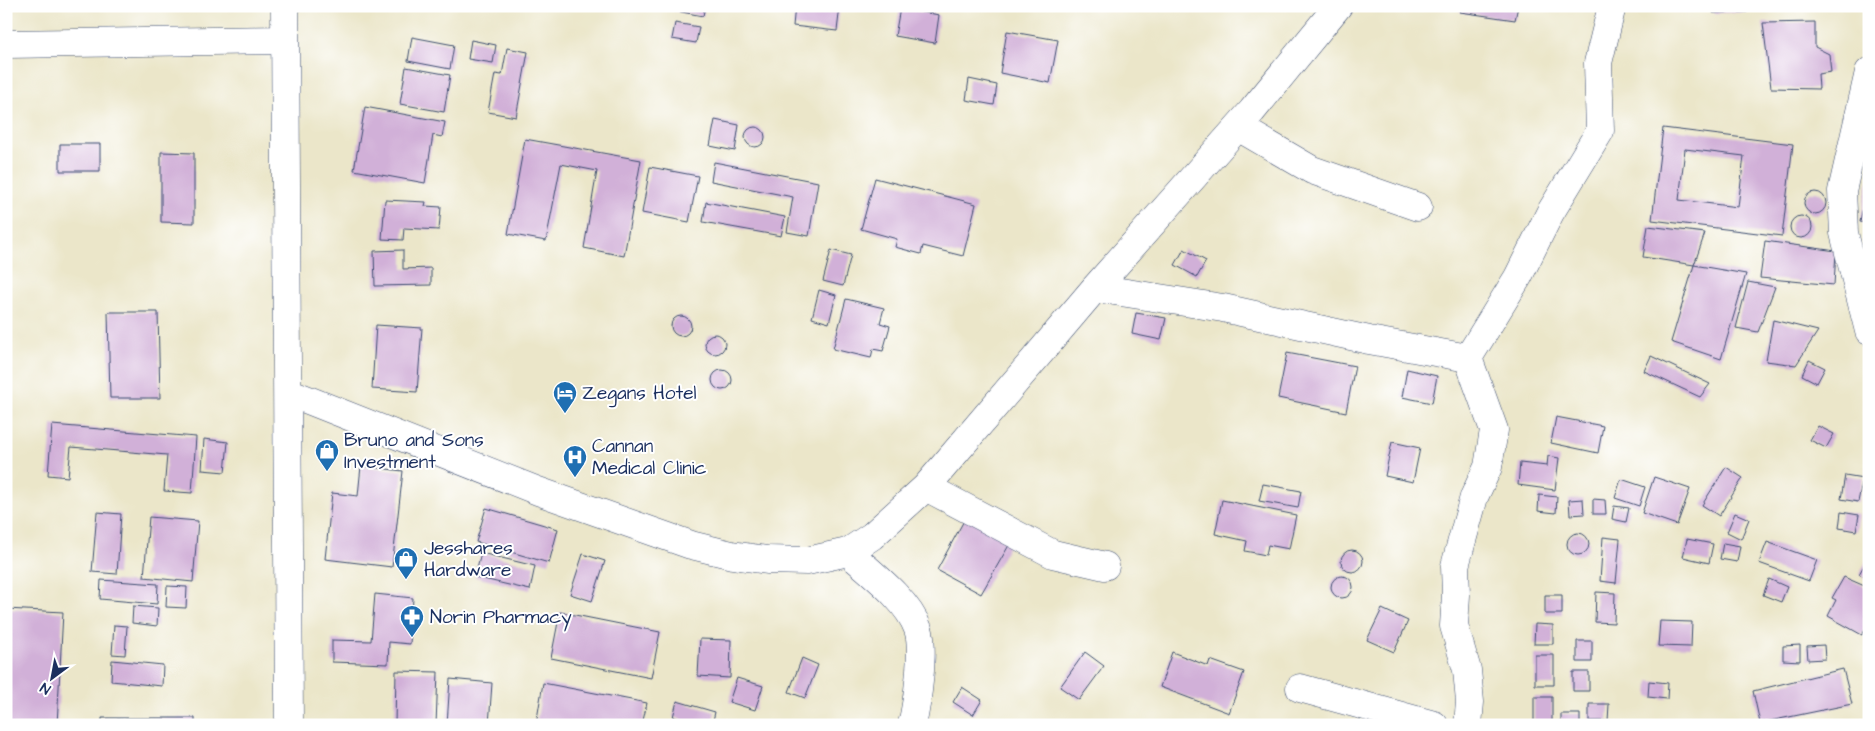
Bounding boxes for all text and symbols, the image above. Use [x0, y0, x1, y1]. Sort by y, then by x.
hotel icon: Zegans Hotel [552, 380, 578, 414]
place label: Zegans Hotel [582, 380, 696, 408]
place label: Bruno and Sons Investment [344, 427, 484, 476]
place label: Cannan Medical Clinic [592, 433, 707, 482]
shop icon: Bruno and Sons Investment [314, 438, 340, 472]
hospital icon: Cannan Medical Clinic [562, 444, 588, 478]
place label: Jesshares Hardware [424, 535, 513, 584]
shop icon: Jesshares Hardware [393, 546, 419, 580]
pharmacy icon: Norin Pharmacy [399, 604, 425, 638]
place label: Norin Pharmacy [430, 604, 572, 632]
north arrow [28, 654, 78, 704]
text: N [36, 677, 55, 699]

